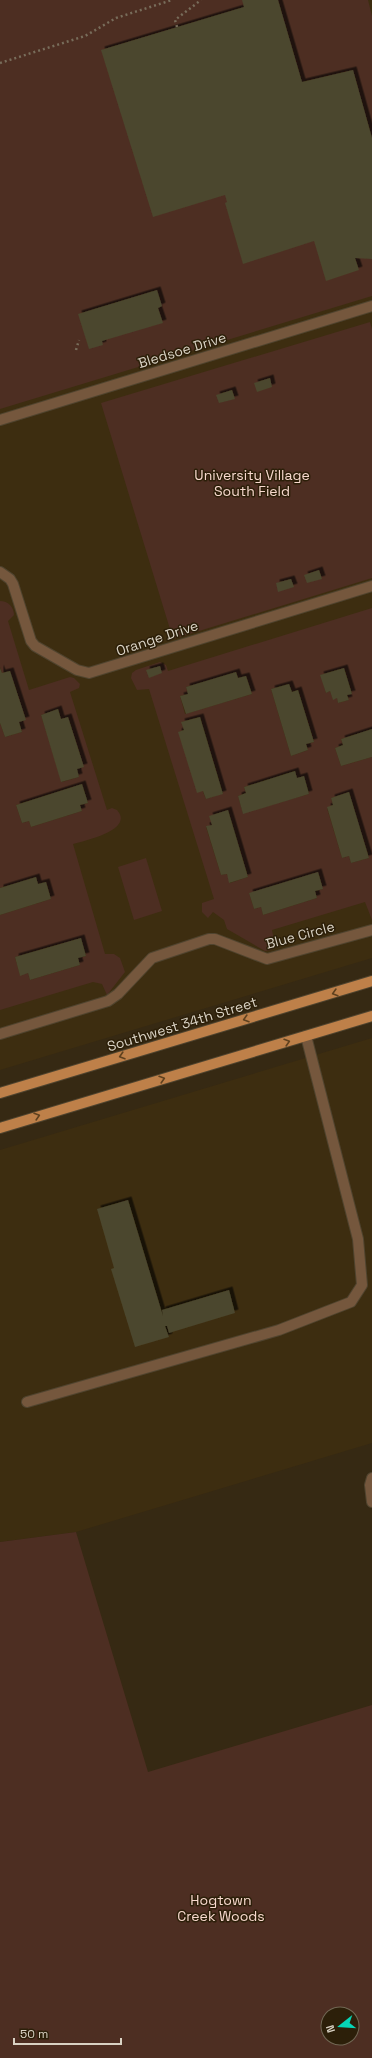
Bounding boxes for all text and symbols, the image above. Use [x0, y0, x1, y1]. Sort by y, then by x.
street label: Bledsoe Drive [136, 328, 228, 372]
park label: University Village South Field [194, 466, 310, 500]
street label: Orange Drive [114, 616, 200, 660]
street label: Blue Circle [264, 917, 336, 953]
one-way arrow [331, 988, 338, 997]
street label: Southwest 34th Street [105, 993, 259, 1055]
one-way arrow [243, 1014, 250, 1023]
one-way arrow [283, 1038, 290, 1047]
one-way arrow [119, 1051, 126, 1060]
one-way arrow [158, 1075, 165, 1084]
one-way arrow [34, 1112, 41, 1121]
park label: Hogtown Creek Woods [177, 1891, 265, 1925]
north arrow [320, 2006, 360, 2046]
scale bar [14, 2020, 121, 2046]
text: N [323, 2023, 338, 2034]
text: 50 m [20, 2026, 48, 2042]

